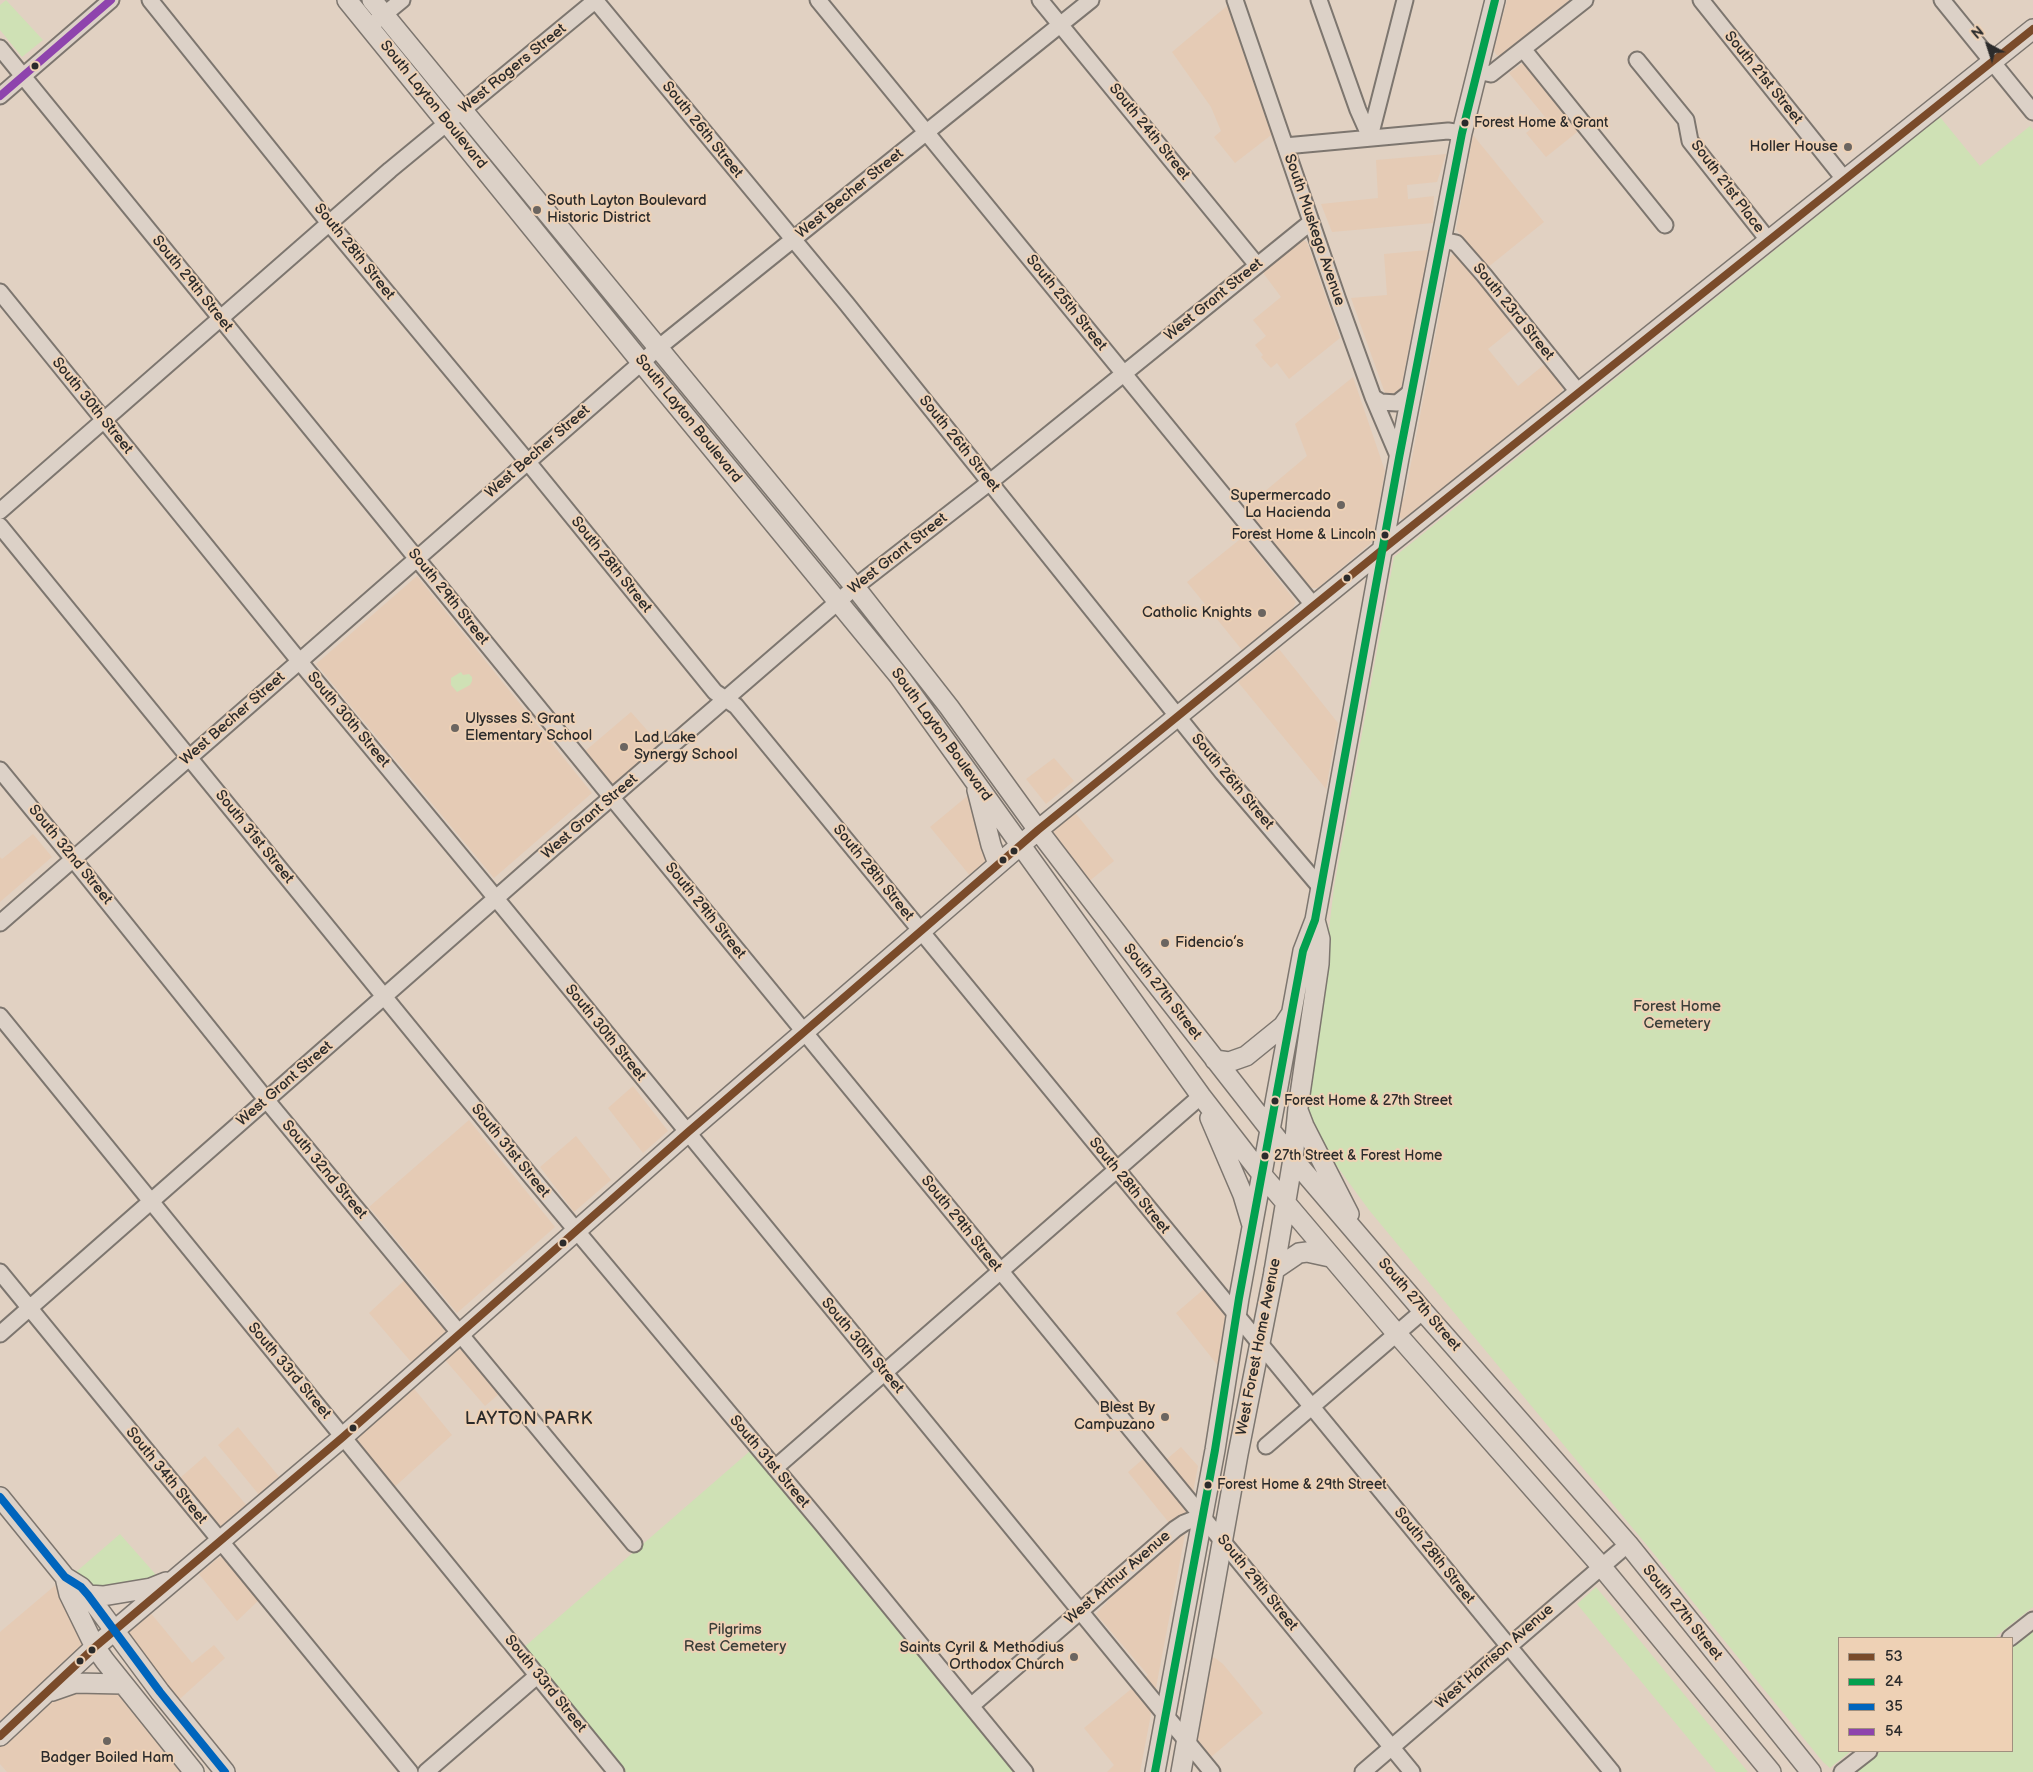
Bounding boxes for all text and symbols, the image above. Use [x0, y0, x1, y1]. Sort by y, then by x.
street label: West Rogers Street [456, 20, 570, 118]
north arrow [1963, 20, 2013, 70]
text: N [1969, 23, 1988, 43]
street label: South 21st Street [1720, 28, 1806, 128]
street label: South Layton Boulevard [376, 37, 490, 173]
unlabelled marker [30, 61, 40, 71]
street label: South 26th Street [658, 78, 746, 182]
street label: South 24th Street [1105, 80, 1193, 184]
place label: Forest Home & Grant [1474, 115, 1608, 131]
marker: Forest Home & Grant [1460, 118, 1470, 128]
street label: South 21st Place [1686, 137, 1768, 237]
place label: Holler House [1750, 138, 1838, 156]
marker: Holler House [1842, 141, 1854, 153]
street label: West Becher Street [793, 145, 907, 243]
street label: South Muskego Avenue [1280, 152, 1348, 308]
place label: South Layton Boulevard Historic District [547, 192, 707, 227]
street label: South 28th Street [310, 200, 398, 304]
marker: South Layton Boulevard Historic District [531, 204, 543, 216]
street label: South 29th Street [148, 232, 236, 336]
street label: South 25th Street [1022, 251, 1110, 355]
street label: West Grant Street [1161, 255, 1267, 345]
street label: South 23rd Street [1468, 260, 1558, 364]
street label: South Layton Boulevard [631, 351, 745, 487]
street label: South 30th Street [48, 354, 136, 458]
street label: South 26th Street [915, 392, 1003, 496]
street label: West Becher Street [482, 402, 594, 502]
place label: Supermercado La Hacienda [1231, 487, 1331, 522]
marker: Supermercado La Hacienda [1335, 499, 1347, 511]
street label: West Grant Street [845, 510, 951, 598]
street label: South 28th Street [567, 513, 655, 617]
place label: Forest Home & Lincoln [1231, 527, 1376, 543]
marker: Forest Home & Lincoln [1380, 530, 1390, 540]
street label: South 29th Street [404, 545, 492, 649]
unlabelled marker [1342, 573, 1352, 583]
place label: Catholic Knights [1142, 604, 1252, 622]
marker: Catholic Knights [1256, 607, 1268, 619]
street label: South Layton Boulevard [887, 665, 995, 805]
street label: West Becher Street [177, 669, 289, 769]
street label: South 30th Street [303, 669, 393, 771]
place label: Ulysses S. Grant Elementary School [465, 710, 592, 745]
marker: Ulysses S. Grant Elementary School [449, 722, 461, 734]
place label: Lad Lake Synergy School [634, 729, 738, 764]
street label: South 26th Street [1187, 731, 1277, 833]
marker: Lad Lake Synergy School [618, 741, 630, 753]
street label: West Grant Street [538, 771, 642, 863]
street label: South 31st Street [211, 787, 297, 887]
street label: South 32nd Street [24, 801, 116, 909]
street label: South 28th Street [829, 821, 917, 925]
unlabelled marker [1009, 846, 1019, 856]
unlabelled marker [998, 855, 1008, 865]
street label: South 29th Street [661, 859, 749, 963]
place label: Fidencio’s [1175, 934, 1244, 952]
marker: Fidencio’s [1159, 937, 1171, 949]
street label: South 27th Street [1119, 940, 1205, 1044]
street label: South 30th Street [561, 981, 649, 1085]
park label: Forest Home Cemetery [1633, 998, 1721, 1033]
street label: West Grant Street [233, 1038, 337, 1130]
place label: Forest Home & 27th Street [1284, 1093, 1452, 1109]
marker: Forest Home & 27th Street [1270, 1096, 1280, 1106]
street label: South 31st Street [467, 1101, 553, 1201]
street label: South 32nd Street [278, 1117, 370, 1223]
street label: South 28th Street [1085, 1134, 1173, 1238]
place label: 27th Street & Forest Home [1274, 1148, 1442, 1164]
marker: 27th Street & Forest Home [1260, 1151, 1270, 1161]
street label: South 29th Street [917, 1172, 1005, 1276]
unlabelled marker [558, 1238, 568, 1248]
street label: South 27th Street [1374, 1255, 1464, 1355]
street label: West Forest Home Avenue [1233, 1257, 1285, 1437]
street label: South 30th Street [817, 1295, 907, 1397]
street label: South 33rd Street [243, 1319, 335, 1423]
place label: Blest By Campuzano [1074, 1399, 1155, 1434]
district label: LAYTON PARK [463, 1408, 595, 1430]
marker: Blest By Campuzano [1159, 1411, 1171, 1423]
street label: South 31st Street [725, 1412, 813, 1512]
unlabelled marker [348, 1423, 358, 1433]
street label: South 34th Street [121, 1424, 211, 1528]
place label: Forest Home & 29th Street [1217, 1477, 1386, 1493]
marker: Forest Home & 29th Street [1203, 1480, 1213, 1490]
street label: South 28th Street [1390, 1504, 1478, 1608]
street label: West Arthur Avenue [1062, 1527, 1174, 1629]
street label: South 29th Street [1213, 1531, 1301, 1635]
street label: South 27th Street [1638, 1562, 1726, 1664]
street label: West Harrison Avenue [1432, 1601, 1558, 1713]
park label: Pilgrims Rest Cemetery [684, 1621, 786, 1656]
street label: South 33rd Street [500, 1632, 590, 1736]
legend [1838, 1637, 2013, 1752]
place label: Saints Cyril & Methodius Orthodox Church [900, 1639, 1064, 1674]
unlabelled marker [87, 1645, 97, 1655]
text: 53 [1885, 1647, 1903, 1666]
marker: Saints Cyril & Methodius Orthodox Church [1068, 1651, 1080, 1663]
unlabelled marker [75, 1656, 85, 1666]
text: 24 [1885, 1672, 1903, 1691]
text: 35 [1885, 1697, 1903, 1716]
text: 54 [1885, 1722, 1903, 1741]
marker: Badger Boiled Ham [101, 1735, 113, 1747]
place label: Badger Boiled Ham [40, 1749, 174, 1767]

